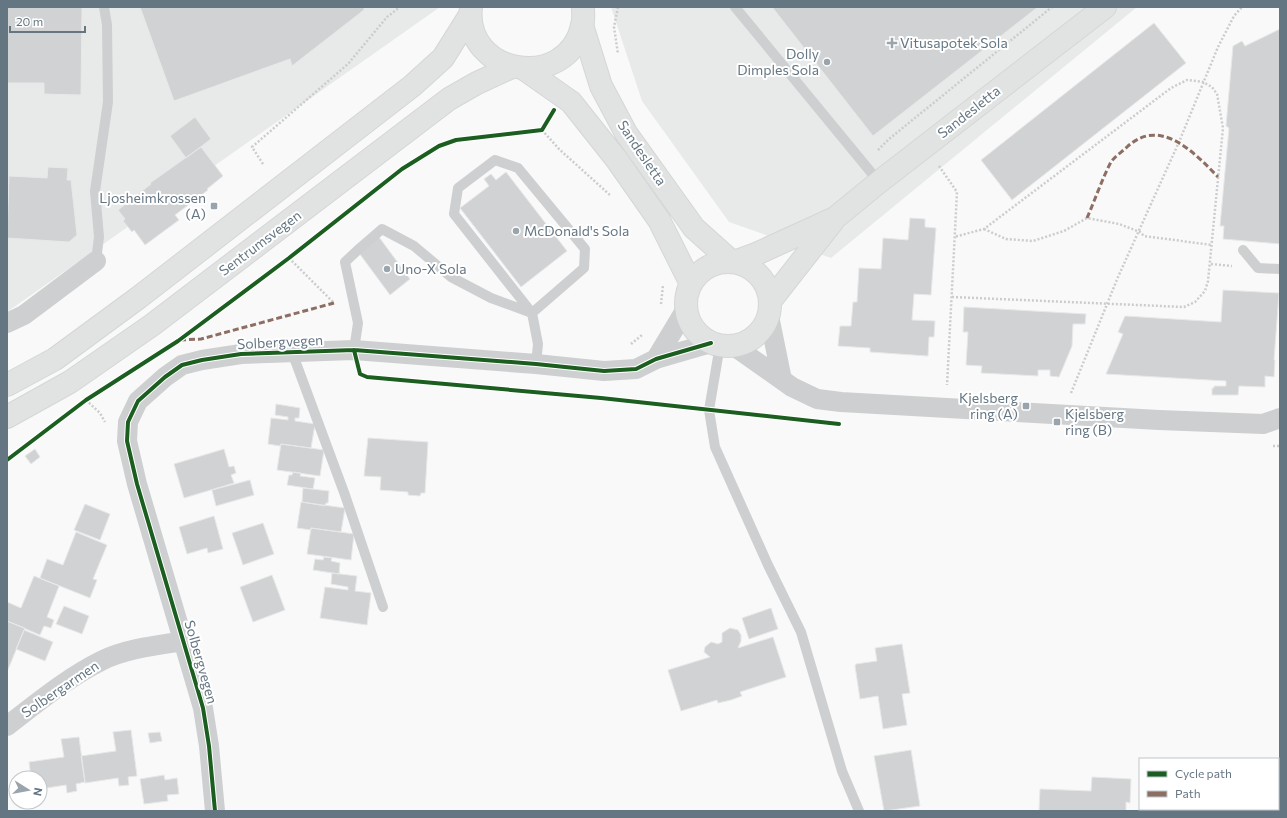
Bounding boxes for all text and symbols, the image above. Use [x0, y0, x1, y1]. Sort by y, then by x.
scale bar [10, 8, 85, 34]
text: 20 m [16, 14, 43, 28]
place label: Vitusapotek Sola [900, 34, 1008, 51]
marker: Vitusapotek Sola [887, 38, 897, 48]
place label: Dolly Dimples Sola [737, 45, 819, 78]
marker: Dolly Dimples Sola [822, 57, 832, 67]
street label: Sandesletta [934, 82, 1003, 141]
street label: Sandesletta [614, 117, 670, 189]
place label: Ljosheimkrossen (A) [99, 189, 206, 222]
marker: Ljosheimkrossen (A) [209, 201, 219, 211]
street label: Sentrumsvegen [215, 206, 304, 279]
place label: McDonald's Sola [524, 222, 629, 239]
marker: McDonald's Sola [511, 226, 521, 236]
place label: Uno-X Sola [395, 260, 466, 277]
marker: Uno-X Sola [382, 264, 392, 274]
street label: Solbergvegen [237, 331, 323, 352]
place label: Kjelsberg ring (A) [959, 389, 1018, 422]
marker: Kjelsberg ring (A) [1021, 401, 1031, 411]
place label: Kjelsberg ring (B) [1065, 405, 1125, 438]
marker: Kjelsberg ring (B) [1052, 417, 1062, 427]
street label: Solbergvegen [181, 618, 222, 706]
street label: Solbergarmen [18, 657, 102, 721]
legend [1139, 758, 1279, 810]
text: Cycle path [1175, 766, 1232, 780]
north arrow [8, 770, 48, 810]
text: Path [1175, 786, 1201, 800]
text: N [31, 787, 45, 797]

